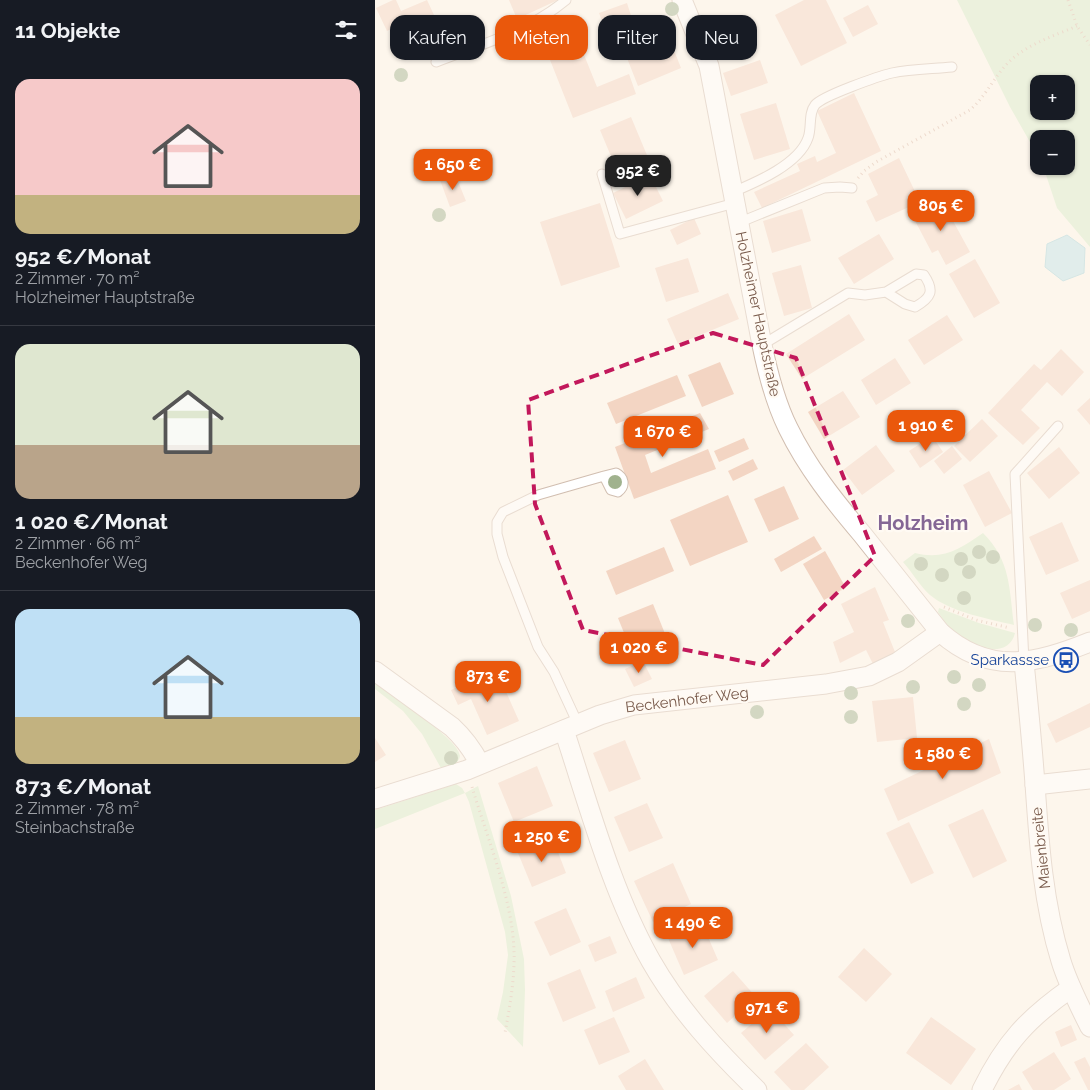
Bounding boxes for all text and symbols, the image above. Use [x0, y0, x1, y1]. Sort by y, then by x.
chip: Kaufen [390, 15, 485, 60]
chip: Mieten [495, 15, 588, 60]
chip: Filter [598, 15, 676, 60]
chip: Neu [686, 15, 757, 60]
icon: filters [332, 16, 360, 44]
text: 11 Objekte [15, 18, 120, 43]
map controls [1030, 75, 1075, 175]
button: + [1030, 75, 1075, 120]
icon: home [143, 111, 233, 201]
button: − [1030, 130, 1075, 175]
pin: 1 650 € [407, 148, 499, 191]
pin: 952 € [603, 154, 673, 197]
text: 1 650 € [425, 155, 481, 174]
text: 952 € [616, 161, 660, 180]
pin: 805 € [906, 190, 976, 232]
text: 805 € [919, 196, 963, 215]
street label: Holzheimer Hauptstraße [732, 230, 784, 398]
text: 952 €/Monat [15, 244, 151, 269]
text: 2 Zimmer · 70 m² [15, 269, 139, 288]
text: Holzheimer Hauptstraße [15, 288, 195, 307]
icon: home [143, 377, 233, 467]
pin: 1 910 € [880, 410, 972, 452]
pin: 1 670 € [617, 416, 709, 458]
text: 1 910 € [898, 416, 954, 435]
text: 1 670 € [635, 422, 691, 441]
text: 1 020 €/Monat [15, 509, 168, 534]
district label: Holzheim [878, 511, 968, 535]
text: 2 Zimmer · 66 m² [15, 534, 140, 553]
text: Beckenhofer Weg [15, 553, 147, 572]
pin: 1 020 € [593, 632, 685, 674]
text: 1 020 € [610, 638, 668, 657]
icon: home [143, 642, 233, 732]
bus stop icon: Sparkassse [1053, 647, 1079, 673]
place label: Sparkassse [971, 651, 1049, 669]
pin: 873 € [453, 660, 523, 703]
text: 873 € [466, 667, 510, 686]
street label: Beckenhofer Weg [624, 684, 750, 716]
pin: 1 580 € [897, 738, 989, 780]
text: 1 580 € [915, 744, 971, 763]
text: 873 €/Monat [15, 774, 151, 799]
text: 2 Zimmer · 78 m² [15, 799, 139, 818]
street label: Maienbreite [1028, 806, 1054, 890]
text: Steinbachstraße [15, 818, 134, 837]
pin: 1 250 € [496, 820, 588, 863]
text: 1 250 € [514, 827, 570, 846]
pin: 1 490 € [647, 906, 739, 949]
text: 1 490 € [665, 913, 721, 932]
pin: 971 € [732, 992, 802, 1034]
text: 971 € [746, 998, 788, 1017]

